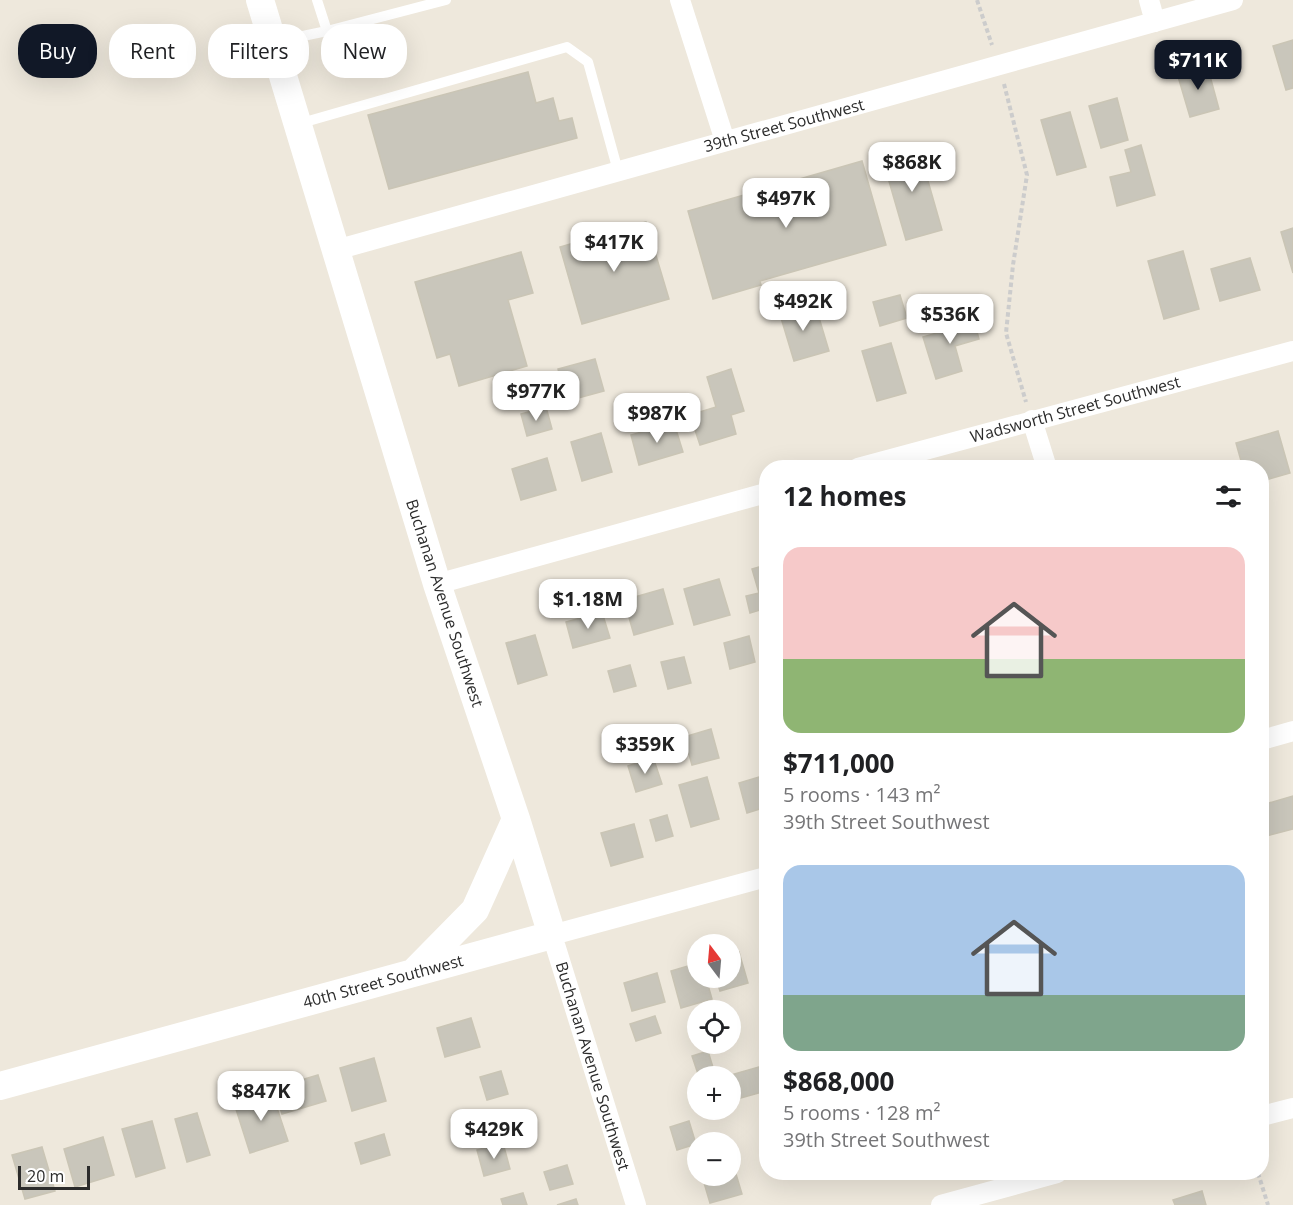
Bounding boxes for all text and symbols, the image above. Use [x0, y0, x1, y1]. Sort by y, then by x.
chip: Buy [18, 24, 97, 78]
chip: Rent [109, 24, 196, 78]
chip: Filters [208, 24, 309, 78]
chip: New [321, 24, 407, 78]
pin: $711K [1156, 40, 1240, 91]
text: $711K [1168, 46, 1228, 73]
street label: 39th Street Southwest [701, 93, 867, 157]
pin: $868K [870, 142, 954, 193]
text: $868K [882, 148, 942, 175]
pin: $497K [744, 178, 828, 229]
text: $497K [756, 184, 816, 211]
pin: $417K [572, 222, 656, 273]
text: $417K [584, 228, 644, 255]
pin: $492K [761, 281, 845, 332]
text: $492K [773, 287, 833, 314]
pin: $536K [908, 294, 992, 345]
text: $536K [920, 300, 980, 327]
street label: Wadsworth Street Southwest [968, 370, 1183, 448]
pin: $977K [494, 371, 578, 422]
text: $977K [506, 377, 566, 404]
pin: $987K [615, 393, 699, 444]
text: $987K [627, 399, 687, 426]
text: 12 homes [783, 478, 907, 514]
icon: filters [1212, 480, 1245, 513]
street label: Buchanan Avenue Southwest [401, 496, 489, 710]
pin: $1.18M [539, 579, 637, 630]
text: $1.18M [553, 585, 623, 612]
icon: home [960, 586, 1068, 694]
pin: $359K [603, 724, 687, 775]
text: $359K [615, 730, 675, 757]
text: $711,000 [783, 745, 894, 781]
text: 5 rooms · 143 m² [783, 781, 941, 808]
text: 39th Street Southwest [783, 808, 990, 835]
icon: home [960, 904, 1068, 1012]
north arrow [687, 934, 741, 988]
map controls [687, 934, 741, 1186]
street label: 40th Street Southwest [300, 949, 466, 1013]
street label: Buchanan Avenue Southwest [551, 959, 635, 1173]
button: locate [687, 1000, 741, 1054]
text: $868,000 [783, 1063, 894, 1099]
button: + [687, 1066, 741, 1120]
pin: $847K [219, 1071, 303, 1122]
text: $847K [231, 1077, 291, 1104]
text: 5 rooms · 128 m² [783, 1099, 941, 1126]
pin: $429K [452, 1109, 536, 1160]
text: $429K [464, 1115, 524, 1142]
text: 39th Street Southwest [783, 1126, 990, 1153]
button: − [687, 1132, 741, 1186]
scale bar [18, 1163, 90, 1190]
text: 20 m [27, 1165, 64, 1187]

